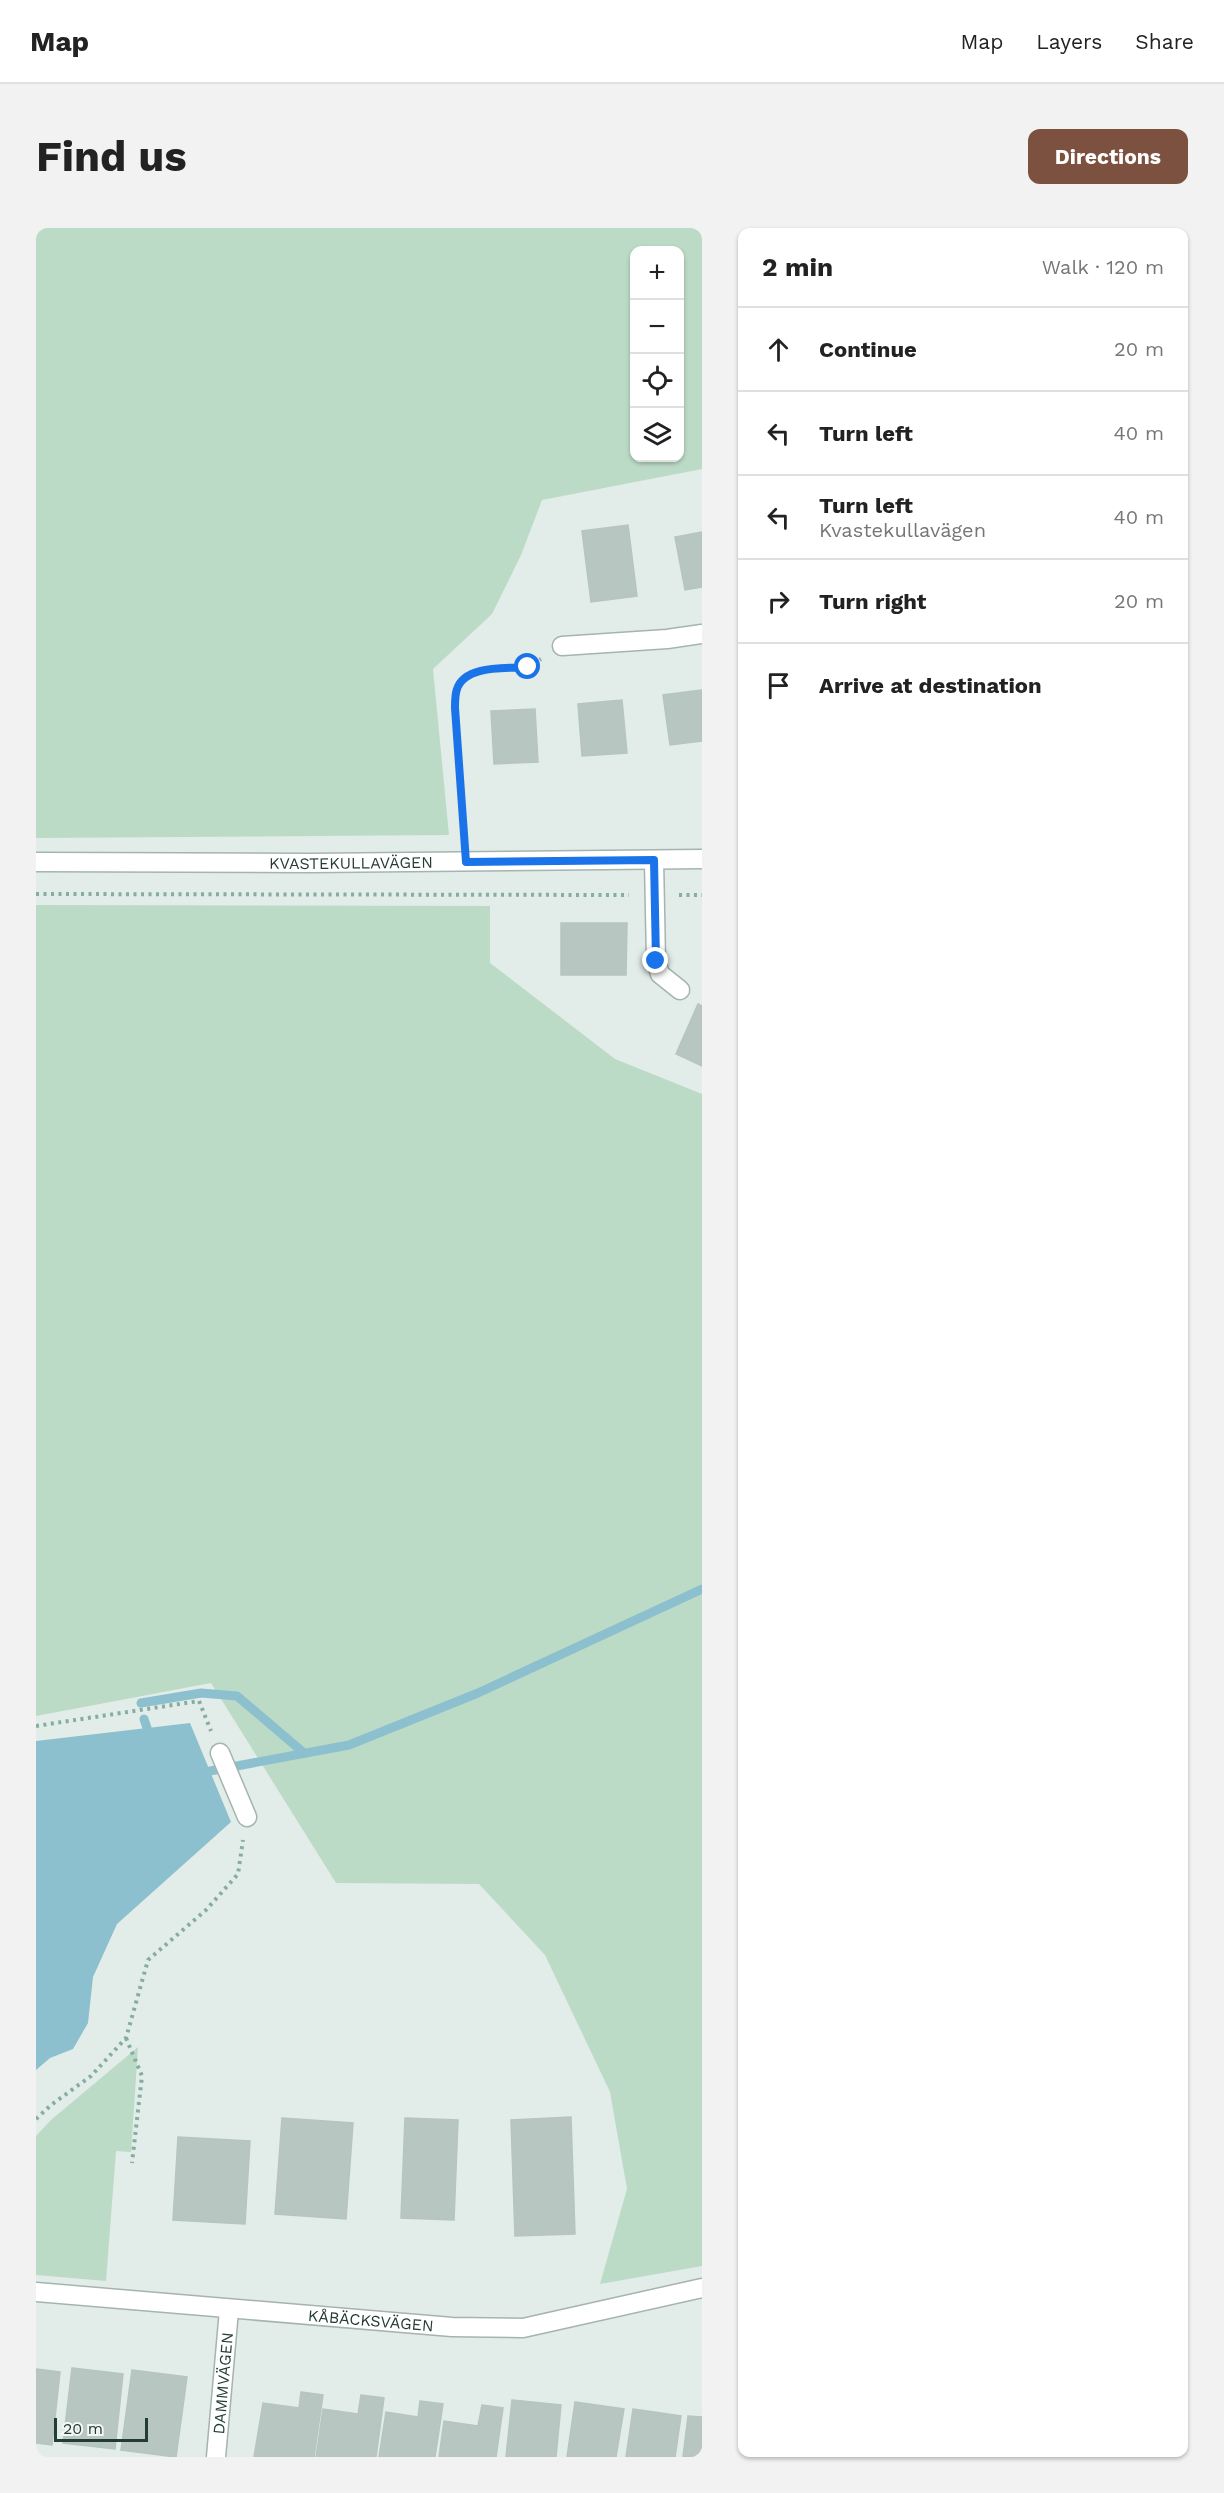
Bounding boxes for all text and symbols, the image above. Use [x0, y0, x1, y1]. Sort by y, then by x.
text: Map [30, 25, 89, 58]
text: Map [960, 29, 1003, 54]
text: Layers [1036, 29, 1102, 54]
text: Share [1135, 29, 1194, 54]
button: Directions [1028, 129, 1188, 184]
text: Find us [36, 132, 187, 181]
map controls [630, 246, 684, 462]
button: + [630, 246, 684, 300]
text: 2 min [762, 252, 833, 282]
text: Walk · 120 m [1042, 255, 1164, 279]
button: − [630, 300, 684, 354]
icon: ahead [762, 333, 795, 366]
text: Continue [819, 337, 917, 362]
text: 20 m [1114, 337, 1164, 361]
button: locate [630, 354, 684, 408]
button: layers [630, 408, 684, 462]
icon: left [762, 417, 795, 450]
text: Turn left [819, 421, 913, 446]
text: 40 m [1113, 421, 1164, 445]
text: Turn left [819, 493, 913, 518]
icon: left [762, 501, 795, 534]
text: 40 m [1113, 505, 1164, 529]
text: Kvastekullavägen [819, 518, 986, 542]
icon: right [762, 585, 795, 618]
text: Turn right [819, 589, 926, 614]
text: 20 m [1114, 589, 1164, 613]
route start [514, 653, 540, 679]
icon: arrive [762, 669, 795, 702]
text: Arrive at destination [819, 673, 1042, 698]
street label: KVASTEKULLAVÄGEN [269, 853, 433, 873]
route end [642, 947, 668, 973]
street label: KÅBÄCKSVÄGEN [307, 2306, 434, 2335]
street label: DAMMVÄGEN [209, 2332, 237, 2435]
scale bar [54, 2415, 148, 2442]
text: 20 m [63, 2419, 103, 2438]

